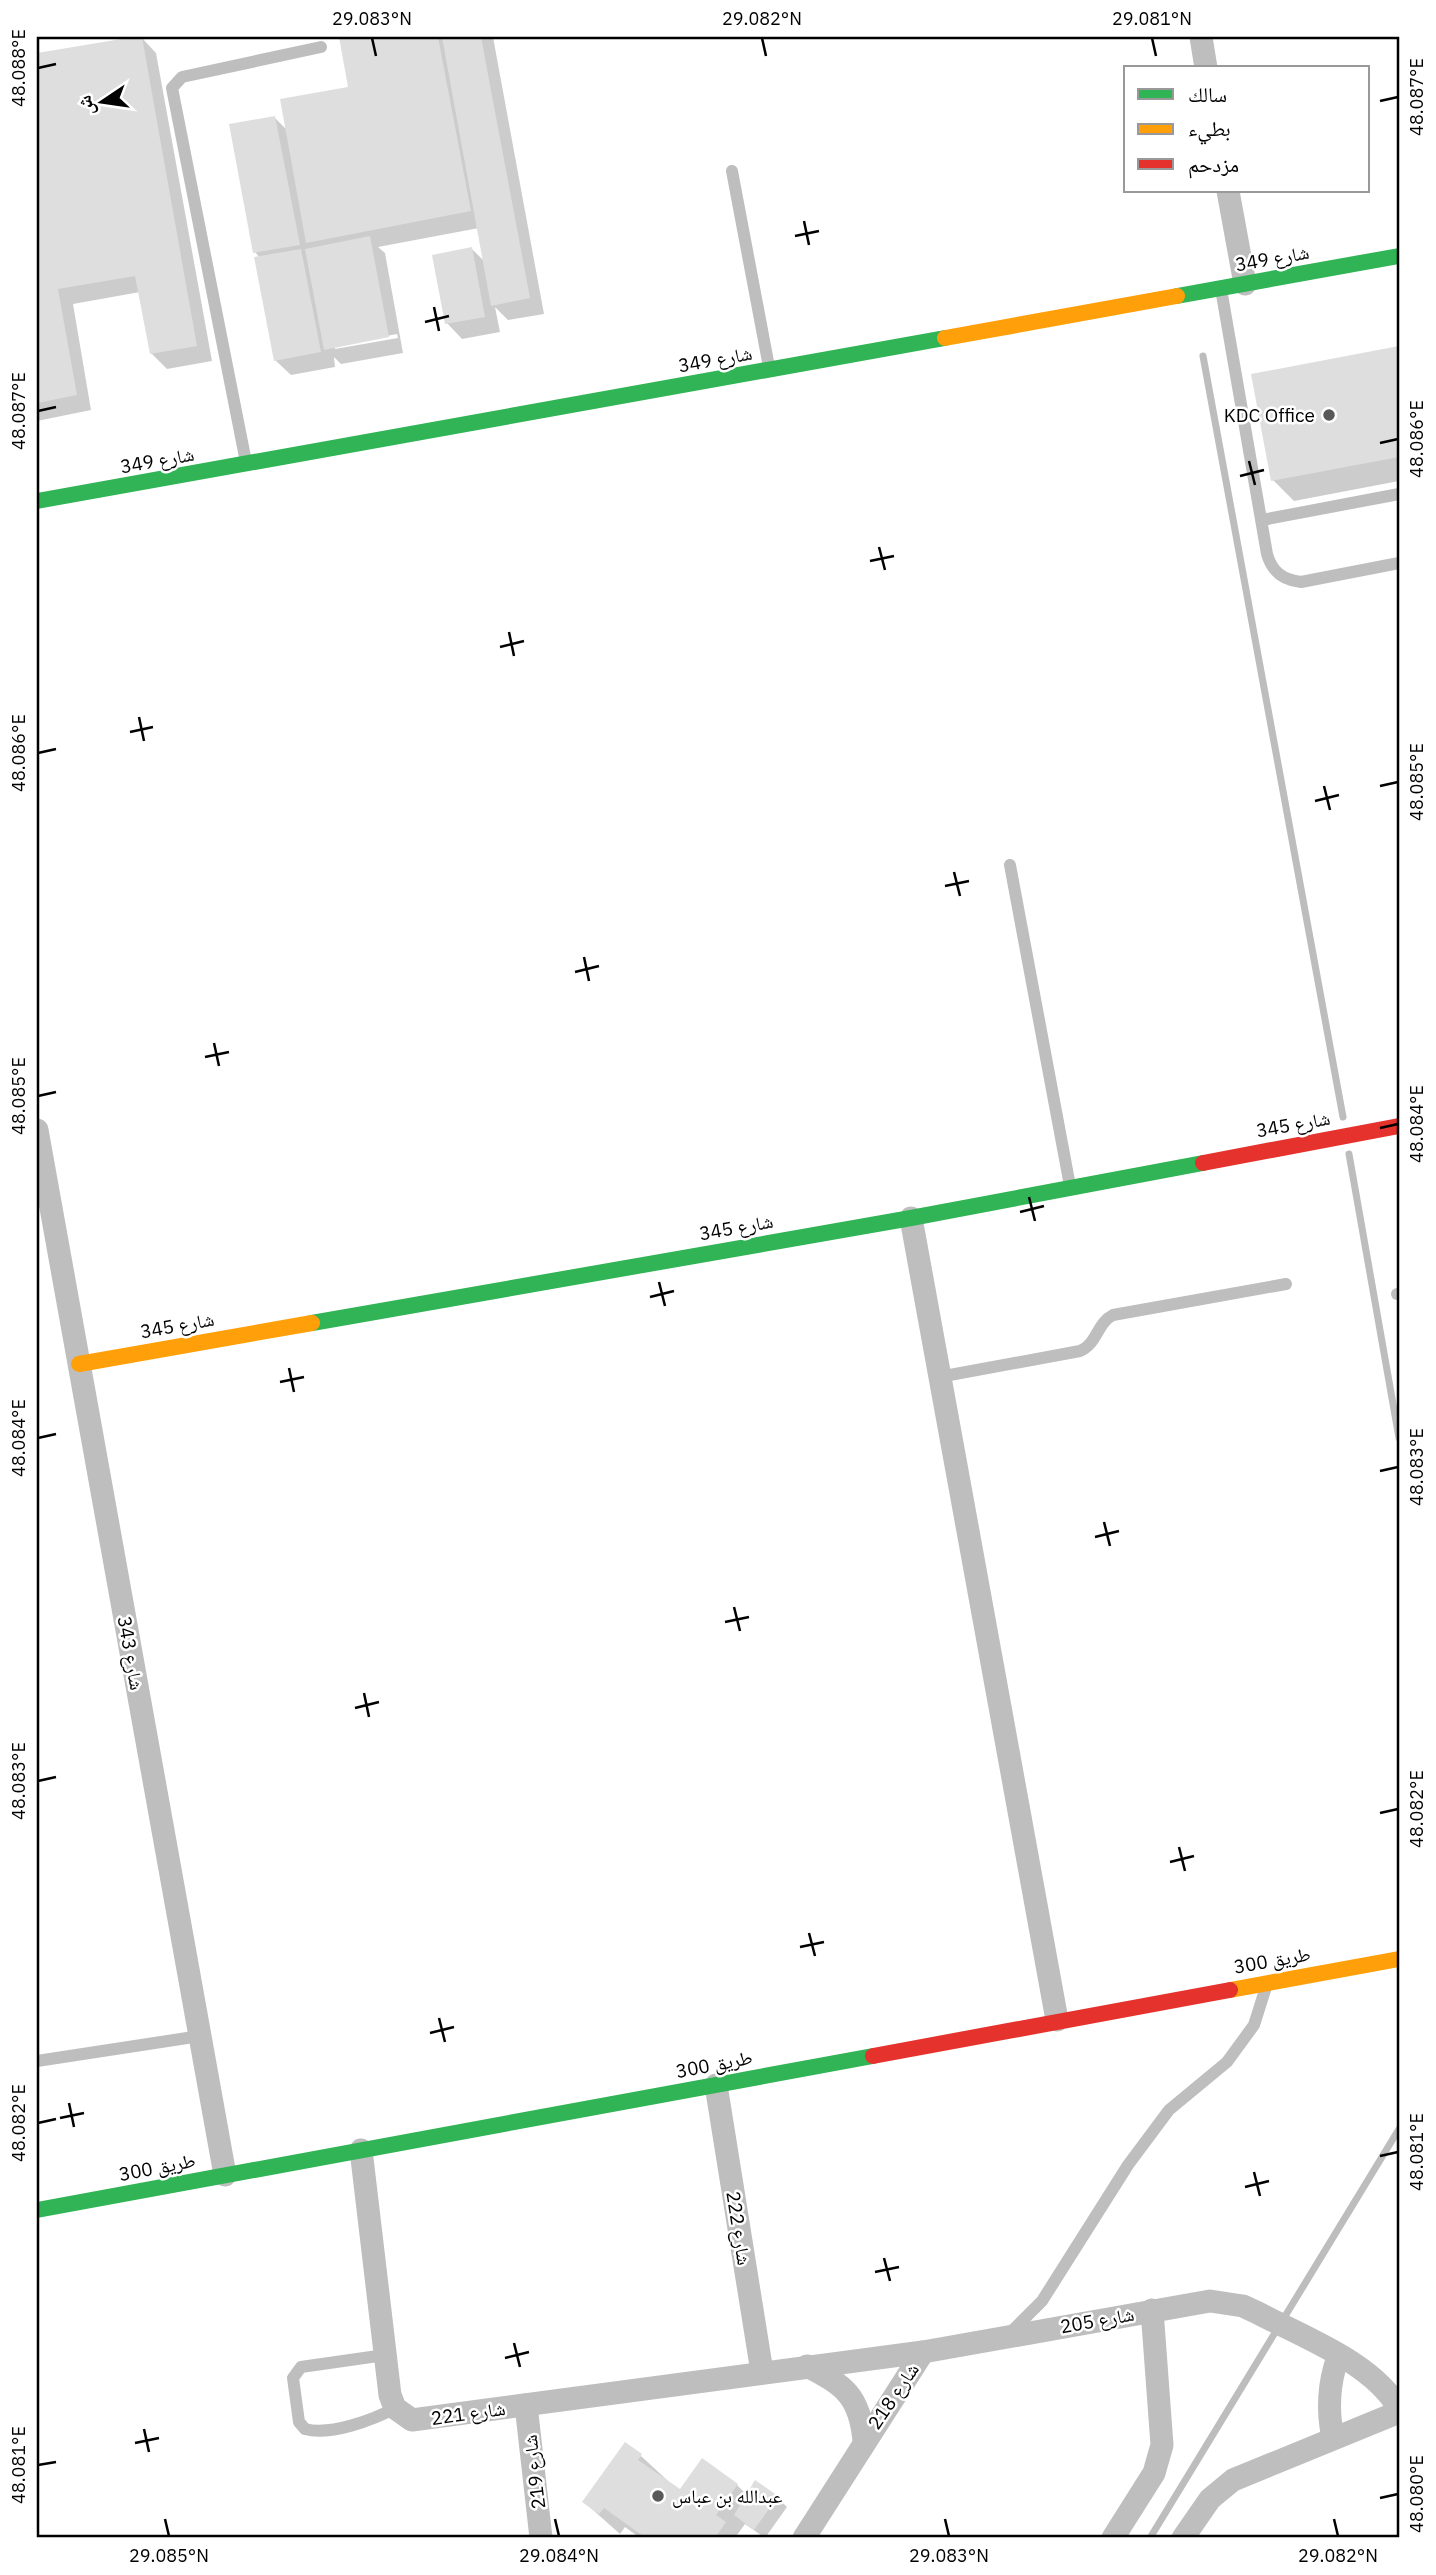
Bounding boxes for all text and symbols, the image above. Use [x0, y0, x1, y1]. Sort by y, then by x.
text: 29.083°N [332, 7, 412, 30]
text: 29.082°N [722, 7, 802, 30]
text: 29.081°N [1112, 7, 1192, 30]
text: 48.088°E [7, 29, 30, 107]
text: 48.087°E [1405, 58, 1428, 136]
north arrow [66, 66, 136, 136]
legend [1124, 66, 1370, 192]
text: سالك [1188, 80, 1227, 108]
text: ش [71, 93, 99, 118]
text: بطيء [1188, 114, 1231, 145]
text: مزدحم [1188, 150, 1239, 179]
street label: شارع 349 [1233, 240, 1311, 276]
street label: شارع 349 [676, 341, 754, 377]
text: 48.087°E [7, 372, 30, 450]
text: 48.086°E [1405, 400, 1428, 478]
place label: KDC Office [1224, 403, 1315, 427]
marker: KDC Office [1321, 407, 1337, 423]
street label: شارع 349 [118, 442, 196, 478]
text: 48.086°E [7, 714, 30, 792]
text: 48.085°E [1405, 743, 1428, 821]
text: 48.085°E [7, 1057, 30, 1135]
text: 48.084°E [1405, 1085, 1428, 1163]
street label: شارع 345 [1254, 1106, 1332, 1142]
street label: شارع 345 [697, 1209, 775, 1245]
street label: شارع 345 [138, 1307, 216, 1343]
text: 48.084°E [7, 1399, 30, 1477]
text: 48.083°E [1405, 1428, 1428, 1506]
street label: شارع 343 [113, 1614, 149, 1692]
text: 48.083°E [7, 1742, 30, 1820]
text: 48.082°E [1405, 1770, 1428, 1848]
street label: طريق 300 [1232, 1941, 1312, 1979]
street label: طريق 300 [674, 2045, 754, 2083]
text: 48.082°E [7, 2084, 30, 2162]
text: 48.081°E [1405, 2113, 1428, 2191]
street label: طريق 300 [117, 2148, 197, 2186]
street label: شارع 222 [721, 2189, 757, 2267]
street label: شارع 205 [1058, 2302, 1136, 2338]
street label: شارع 218 [862, 2358, 924, 2434]
street label: شارع 221 [429, 2396, 507, 2430]
text: 48.081°E [7, 2426, 30, 2504]
street label: شارع 219 [518, 2433, 550, 2511]
text: 48.080°E [1405, 2455, 1428, 2533]
place label: عبدالله بن عباس [672, 2484, 783, 2508]
marker: عبدالله بن عباس [650, 2488, 666, 2504]
text: 29.085°N [129, 2544, 209, 2567]
text: 29.084°N [519, 2544, 599, 2567]
text: 29.083°N [909, 2544, 989, 2567]
text: 29.082°N [1298, 2544, 1378, 2567]

